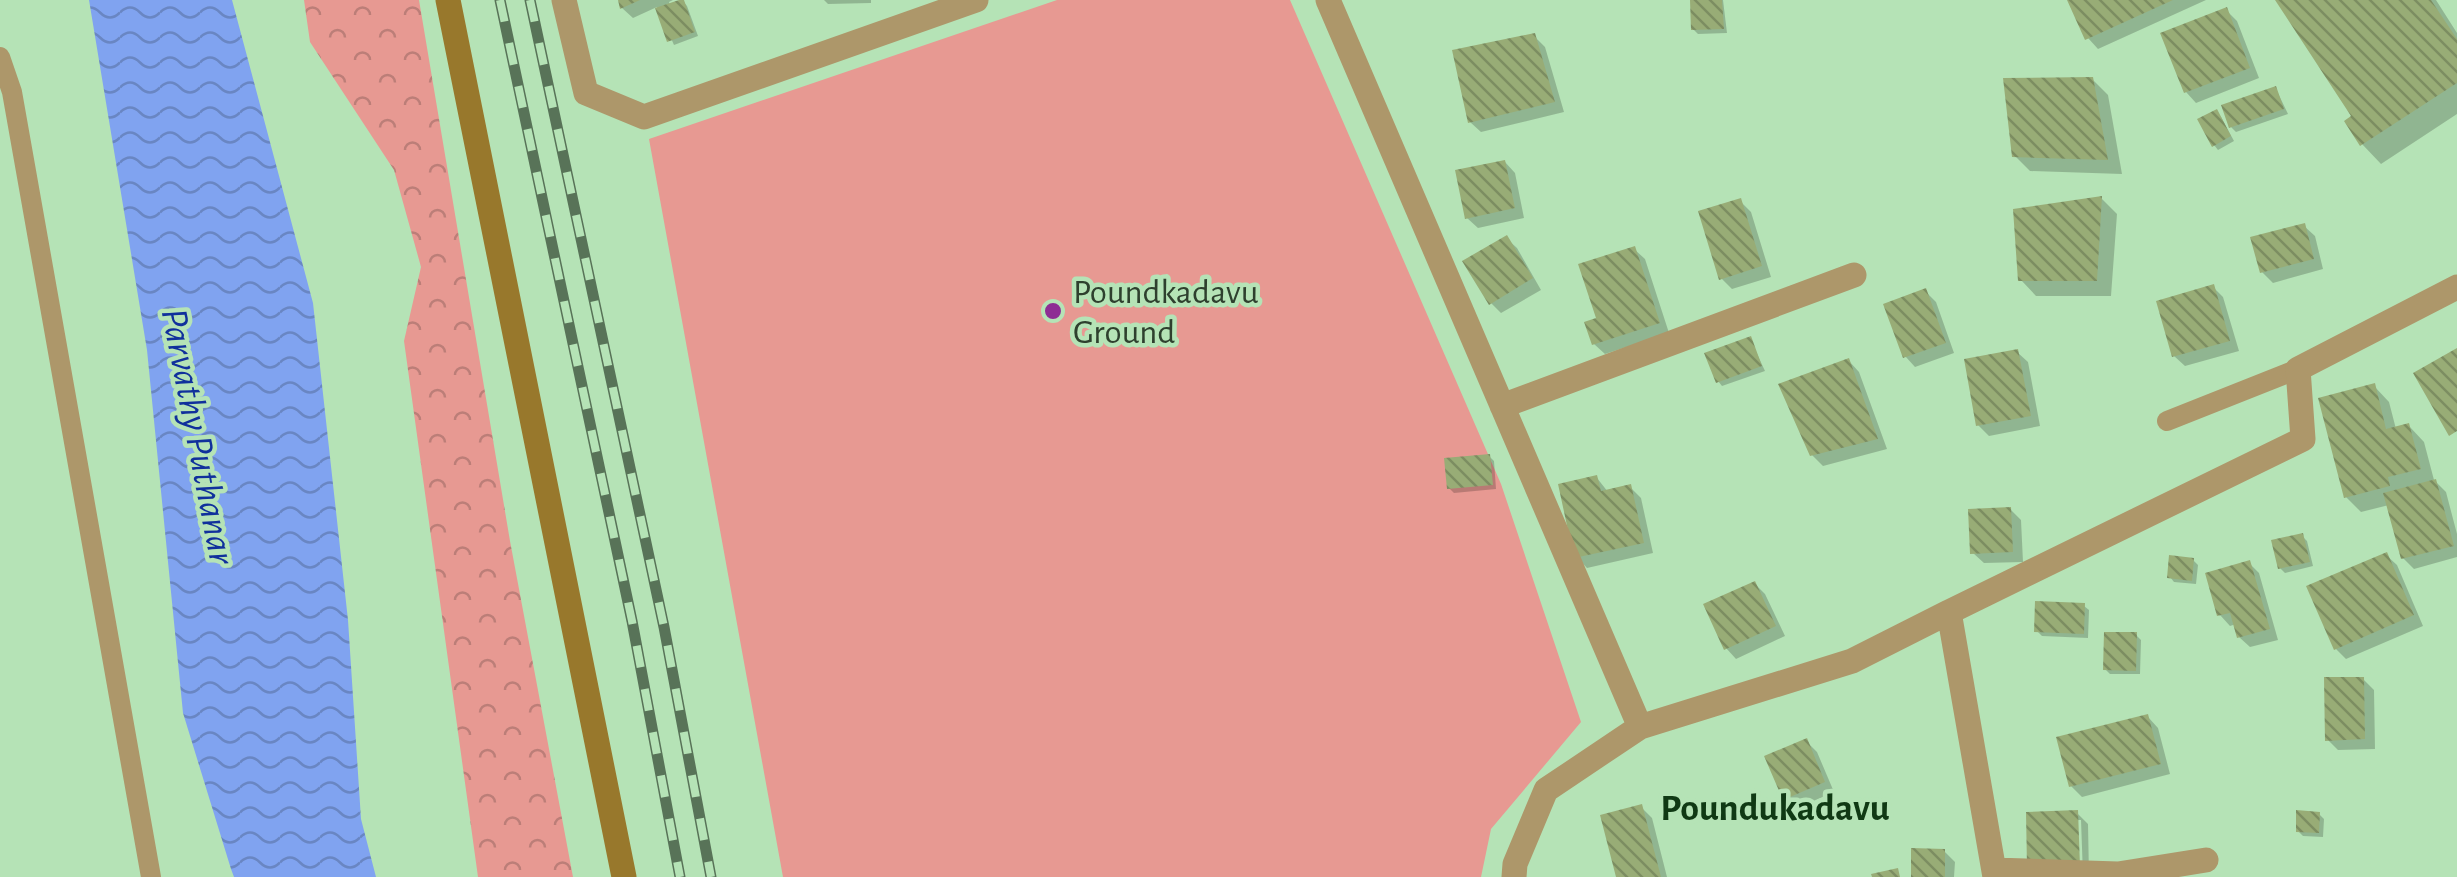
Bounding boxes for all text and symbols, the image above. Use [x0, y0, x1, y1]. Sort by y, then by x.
place label: Poundkadavu Ground [1073, 275, 1259, 350]
marker: Poundkadavu Ground [1042, 300, 1064, 322]
water label: Parvathy Puthanar [154, 305, 241, 569]
district label: Poundukadavu [1660, 790, 1890, 828]

